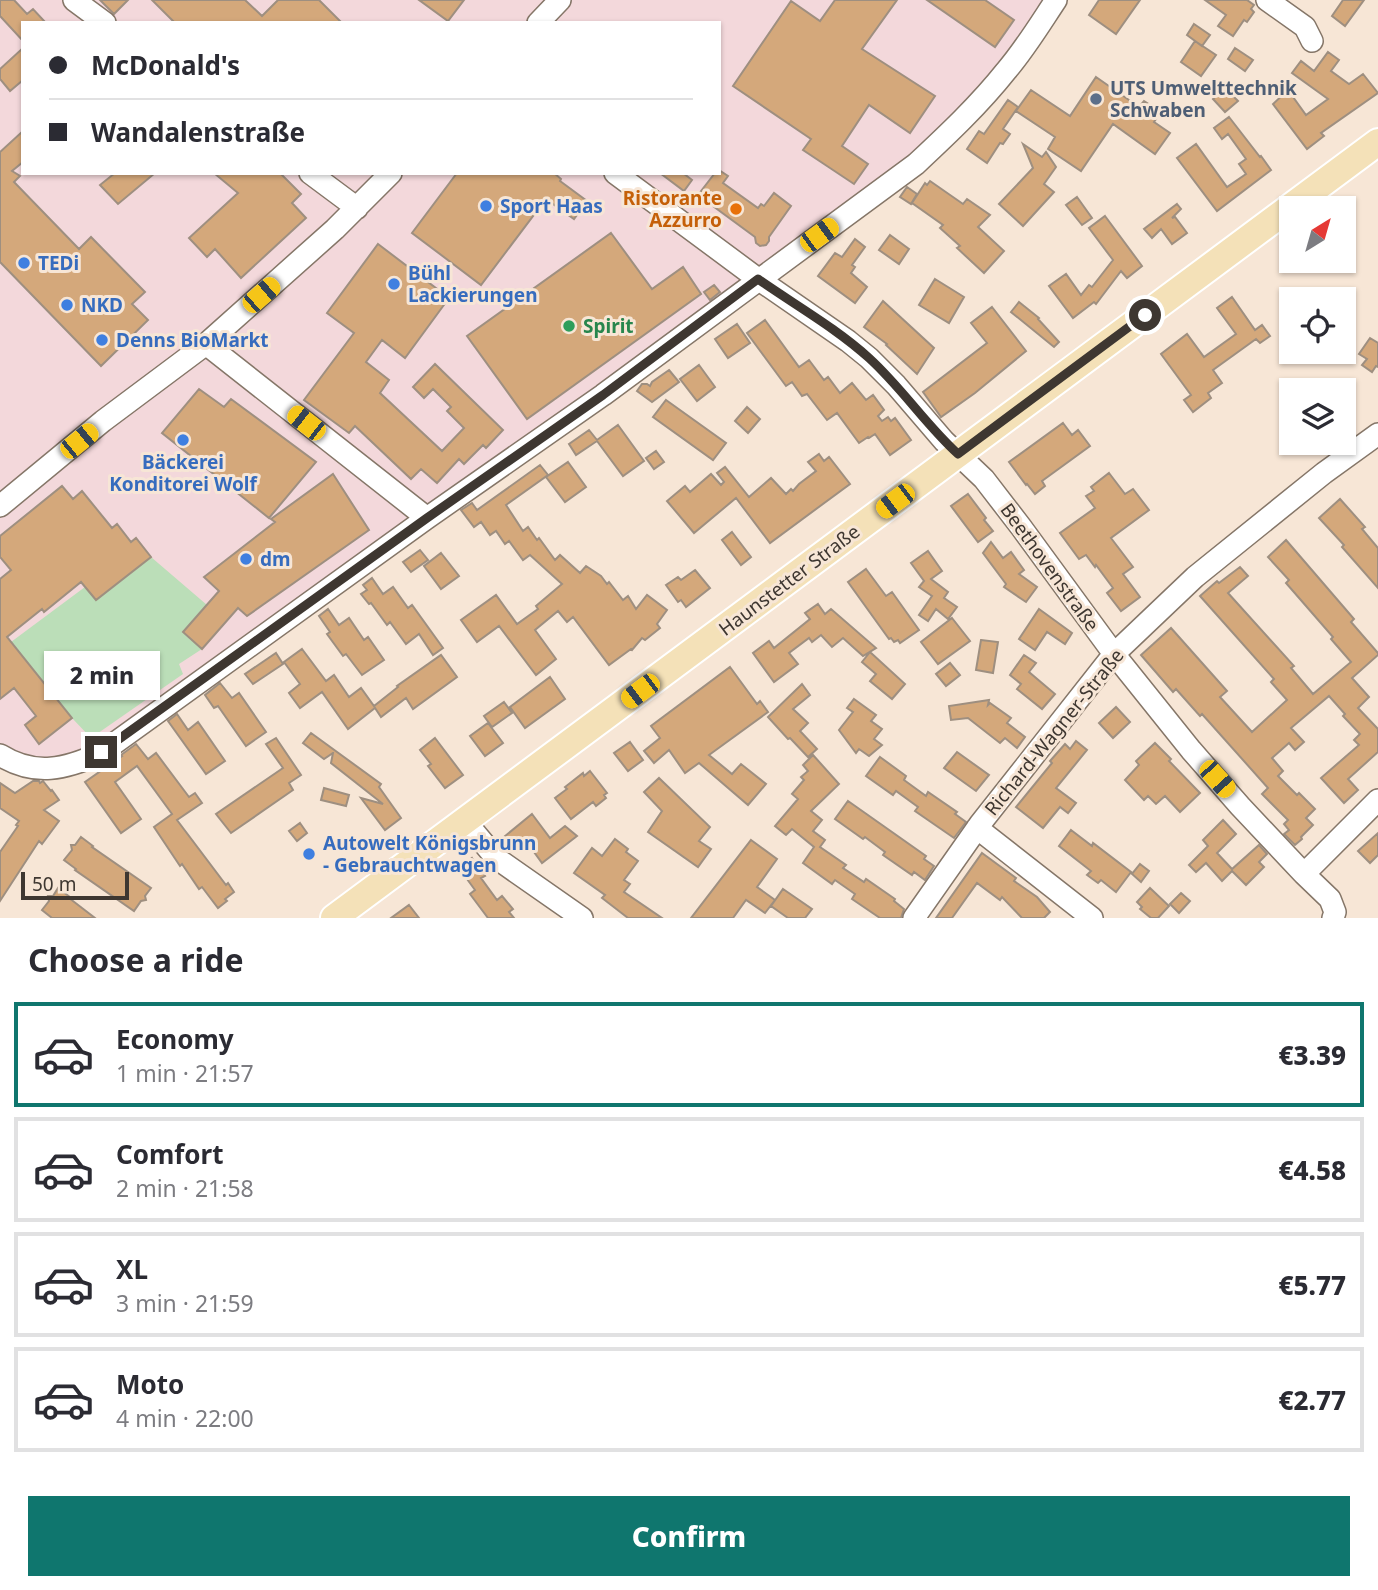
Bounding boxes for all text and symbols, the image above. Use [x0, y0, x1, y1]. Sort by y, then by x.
text: McDonald's [91, 47, 240, 83]
place label: UTS Umwelttechnik Schwaben [1110, 75, 1297, 123]
marker: UTS Umwelttechnik Schwaben [1088, 91, 1104, 107]
text: Wandalenstraße [91, 114, 305, 150]
place label: Ristorante Azzurro [623, 185, 722, 233]
place label: Sport Haas [500, 193, 603, 219]
north arrow [1279, 196, 1356, 273]
map controls [1279, 196, 1356, 455]
marker: Sport Haas [478, 198, 494, 214]
marker: Ristorante Azzurro [728, 201, 744, 217]
car [796, 214, 843, 256]
place label: TEDi [38, 250, 79, 276]
marker: TEDi [16, 255, 32, 271]
place label: Bühl Lackierungen [408, 260, 538, 308]
car [239, 273, 284, 317]
marker: Bühl Lackierungen [386, 276, 402, 292]
button: locate [1279, 287, 1356, 364]
place label: NKD [81, 292, 123, 318]
marker: NKD [59, 297, 75, 313]
route start [1129, 299, 1161, 331]
place label: Spirit [583, 313, 634, 339]
marker: Spirit [561, 318, 577, 334]
place label: Denns BioMarkt [116, 327, 268, 353]
marker: Denns BioMarkt [94, 332, 110, 348]
button: layers [1279, 378, 1356, 455]
car [283, 402, 330, 444]
car [57, 420, 102, 462]
marker: Bäckerei Konditorei Wolf [175, 432, 191, 448]
place label: Bäckerei Konditorei Wolf [109, 449, 258, 497]
car [872, 480, 919, 522]
street label: Beethovenstraße [995, 498, 1105, 636]
street label: Haunstetter Straße [713, 518, 865, 642]
place label: dm [260, 546, 291, 572]
marker: dm [238, 551, 254, 567]
street label: Richard-Wagner-Straße [979, 643, 1129, 821]
callout: 2 min [43, 650, 159, 700]
text: 2 min [70, 659, 134, 691]
car [617, 670, 664, 712]
route end [85, 736, 117, 768]
car [1196, 756, 1239, 802]
place label: Autowelt Königsbrunn - Gebrauchtwagen [323, 830, 536, 878]
marker: Autowelt Königsbrunn - Gebrauchtwagen [301, 846, 317, 862]
scale bar [21, 869, 130, 901]
text: 50 m [32, 871, 76, 897]
text: Choose a ride [28, 938, 244, 981]
text: Economy [116, 1021, 234, 1057]
icon: car [32, 1023, 95, 1086]
text: €3.39 [1278, 1037, 1346, 1073]
text: 1 min · 21:57 [116, 1057, 254, 1089]
text: Comfort [116, 1136, 224, 1172]
icon: car [32, 1138, 95, 1201]
text: €4.58 [1278, 1152, 1346, 1188]
text: 2 min · 21:58 [116, 1172, 254, 1204]
text: XL [116, 1251, 148, 1287]
icon: car [32, 1253, 95, 1316]
text: €5.77 [1278, 1267, 1346, 1303]
text: 3 min · 21:59 [116, 1287, 254, 1319]
text: Moto [116, 1366, 184, 1402]
icon: car [32, 1368, 95, 1431]
text: €2.77 [1278, 1382, 1346, 1418]
text: 4 min · 22:00 [116, 1402, 254, 1434]
button: Confirm [28, 1496, 1350, 1576]

